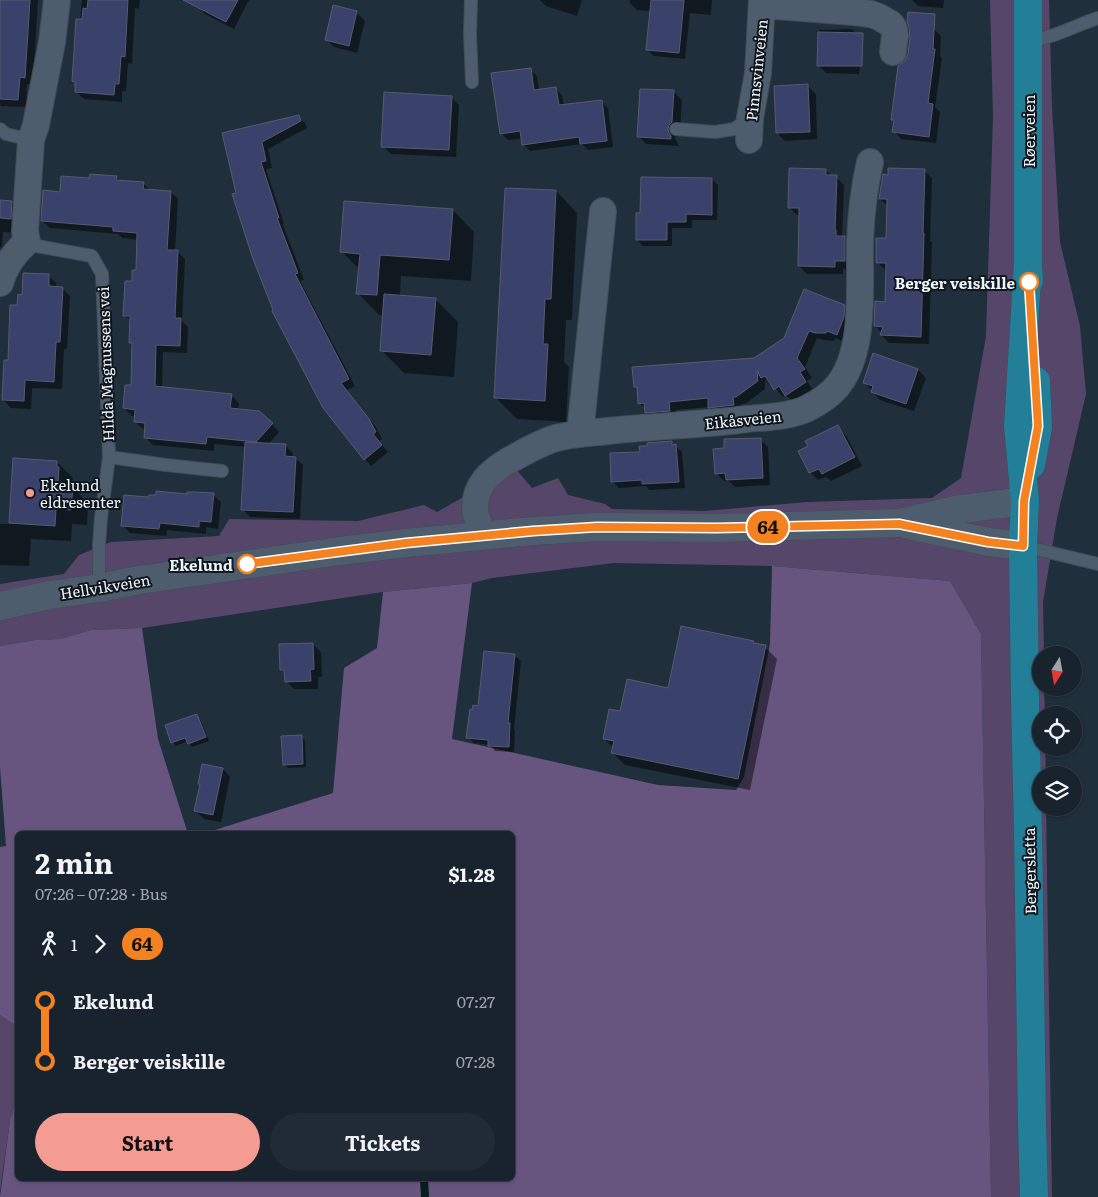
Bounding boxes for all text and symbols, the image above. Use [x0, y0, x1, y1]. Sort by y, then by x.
street label: Pinnsvinveien [739, 18, 773, 122]
street label: Røerveien [1017, 95, 1040, 167]
place label: Berger veiskille [895, 271, 1016, 294]
marker: Berger veiskille [1019, 272, 1039, 292]
street label: Hilda Magnussens vei [91, 286, 119, 442]
street label: Eikåsveien [703, 404, 783, 434]
place label: Ekelund eldresenter [40, 473, 121, 513]
marker: Ekelund eldresenter [24, 487, 36, 499]
line badge: 64 [746, 511, 790, 543]
text: 64 [757, 513, 779, 540]
place label: Ekelund [169, 553, 233, 576]
marker: Ekelund [237, 554, 257, 574]
street label: Hellvikveien [58, 567, 152, 605]
north arrow [1032, 646, 1082, 696]
map controls [1032, 646, 1082, 816]
button: locate [1032, 706, 1082, 756]
button: layers [1032, 766, 1082, 816]
street label: Bergersletta [1017, 827, 1041, 915]
text: 2 min [35, 841, 113, 883]
text: $1.28 [448, 860, 495, 888]
text: 07:26 – 07:28 · Bus [35, 881, 167, 905]
icon: walk [35, 930, 63, 958]
icon: forward [86, 930, 114, 958]
text: 64 [132, 930, 153, 957]
text: 1 [71, 932, 78, 956]
text: Ekelund [73, 987, 154, 1015]
text: 07:27 [457, 989, 495, 1013]
text: Berger veiskille [73, 1047, 225, 1075]
text: 07:28 [456, 1049, 495, 1073]
button: Start [35, 1113, 260, 1171]
button: Tickets [270, 1113, 495, 1171]

